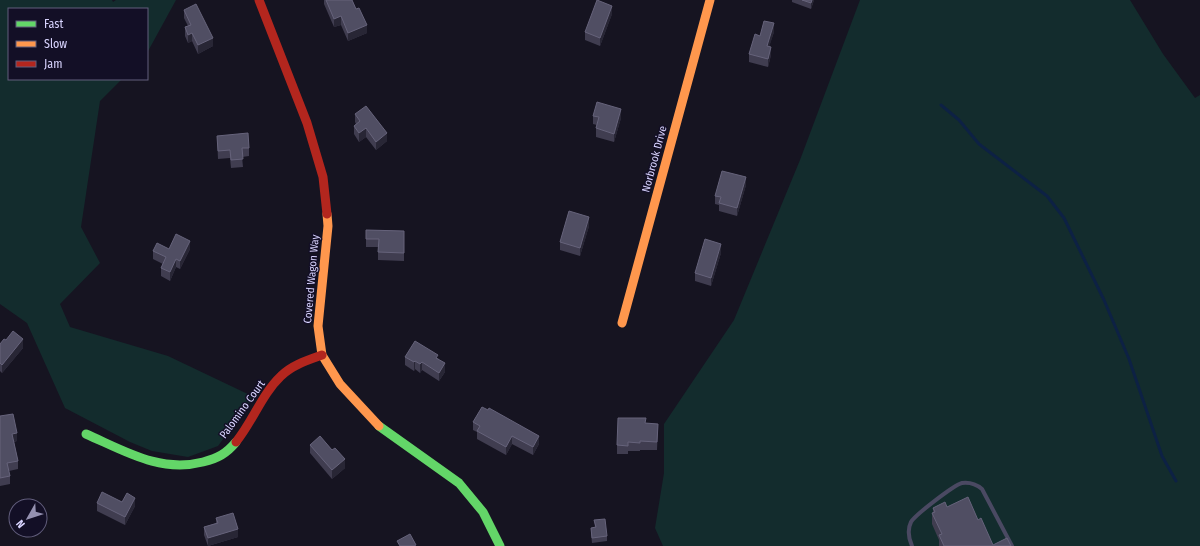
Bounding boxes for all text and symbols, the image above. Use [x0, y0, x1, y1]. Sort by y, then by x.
legend [8, 8, 148, 80]
text: Fast [44, 17, 63, 31]
text: Slow [44, 37, 67, 51]
text: Jam [44, 57, 62, 71]
street label: Norbrook Drive [639, 124, 670, 194]
street label: Covered Wagon Way [301, 234, 322, 324]
street label: Palomino Court [217, 377, 268, 441]
north arrow [8, 498, 48, 538]
text: N [13, 517, 28, 531]

